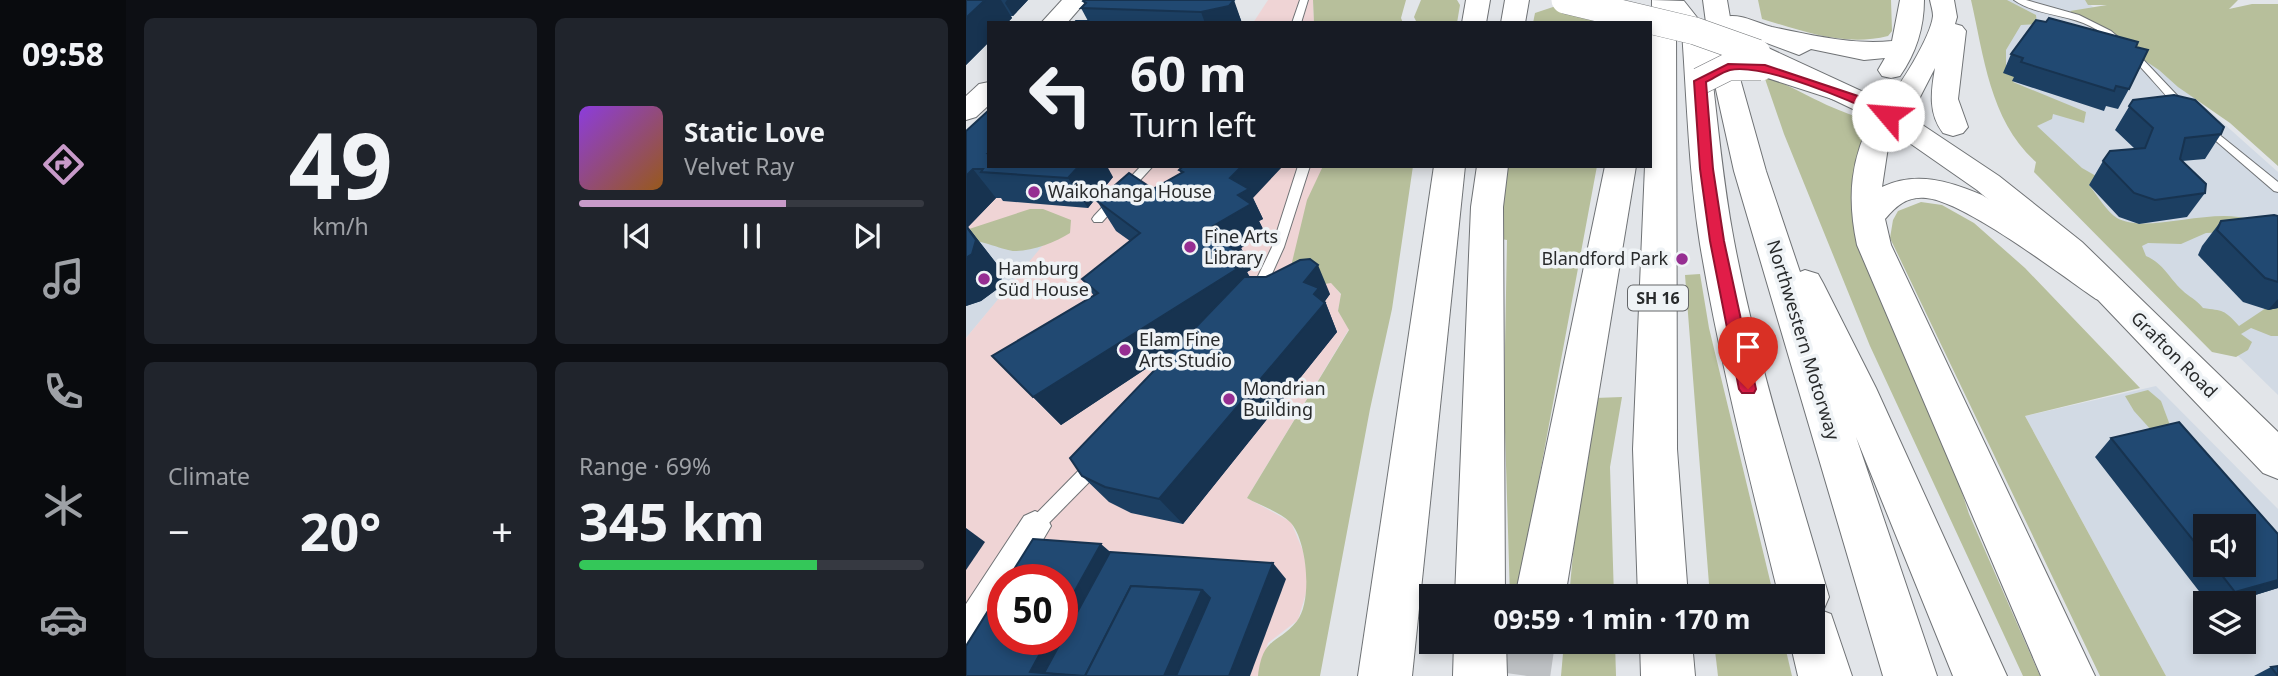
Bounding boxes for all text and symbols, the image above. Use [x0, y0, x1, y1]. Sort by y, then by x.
text: 09:58 [22, 32, 104, 75]
text: 60 m [1130, 40, 1247, 106]
icon: left [1015, 49, 1106, 140]
position arrow [1851, 78, 1925, 152]
text: 49 [288, 102, 393, 226]
text: Turn left [1130, 103, 1256, 146]
text: Static Love [684, 114, 825, 150]
icon: directions [39, 140, 88, 189]
text: Velvet Ray [684, 150, 794, 182]
place label: Waikohanga House [1048, 179, 1212, 203]
marker: Waikohanga House [1026, 184, 1042, 200]
text: km/h [312, 210, 369, 242]
icon: previous [618, 217, 656, 255]
icon: pause [733, 217, 771, 255]
icon: next [848, 217, 886, 255]
place label: Fine Arts Library [1204, 224, 1278, 269]
street label: Northwestern Motorway [1762, 237, 1846, 443]
marker: Fine Arts Library [1182, 239, 1198, 255]
place label: Blandford Park [1541, 246, 1668, 270]
marker: Blandford Park [1674, 251, 1690, 267]
icon: music [39, 254, 88, 303]
place label: Hamburg Süd House [998, 256, 1089, 301]
marker: Hamburg Süd House [976, 271, 992, 287]
road number: SH 16 [1628, 286, 1688, 310]
street label: Grafton Road [2126, 306, 2223, 403]
pin [1718, 317, 1778, 389]
place label: Elam Fine Arts Studio [1139, 327, 1232, 372]
icon: arrive [1729, 328, 1767, 366]
marker: Elam Fine Arts Studio [1117, 342, 1133, 358]
icon: phone [39, 367, 88, 416]
place label: Mondrian Building [1243, 376, 1326, 421]
marker: Mondrian Building [1221, 391, 1237, 407]
text: Range · 69% [579, 450, 711, 482]
text: Climate [168, 460, 250, 492]
icon: climate [39, 481, 88, 530]
text: 345 km [579, 485, 765, 556]
text: 20° [300, 495, 381, 566]
text: − [168, 505, 190, 557]
text: + [491, 505, 513, 557]
map controls [2193, 514, 2256, 654]
button: sound [2193, 514, 2256, 577]
speed limit sign: 50 [987, 564, 1078, 655]
button: layers [2193, 591, 2256, 654]
icon: car [39, 595, 88, 644]
text: 09:59 · 1 min · 170 m [1494, 601, 1750, 637]

